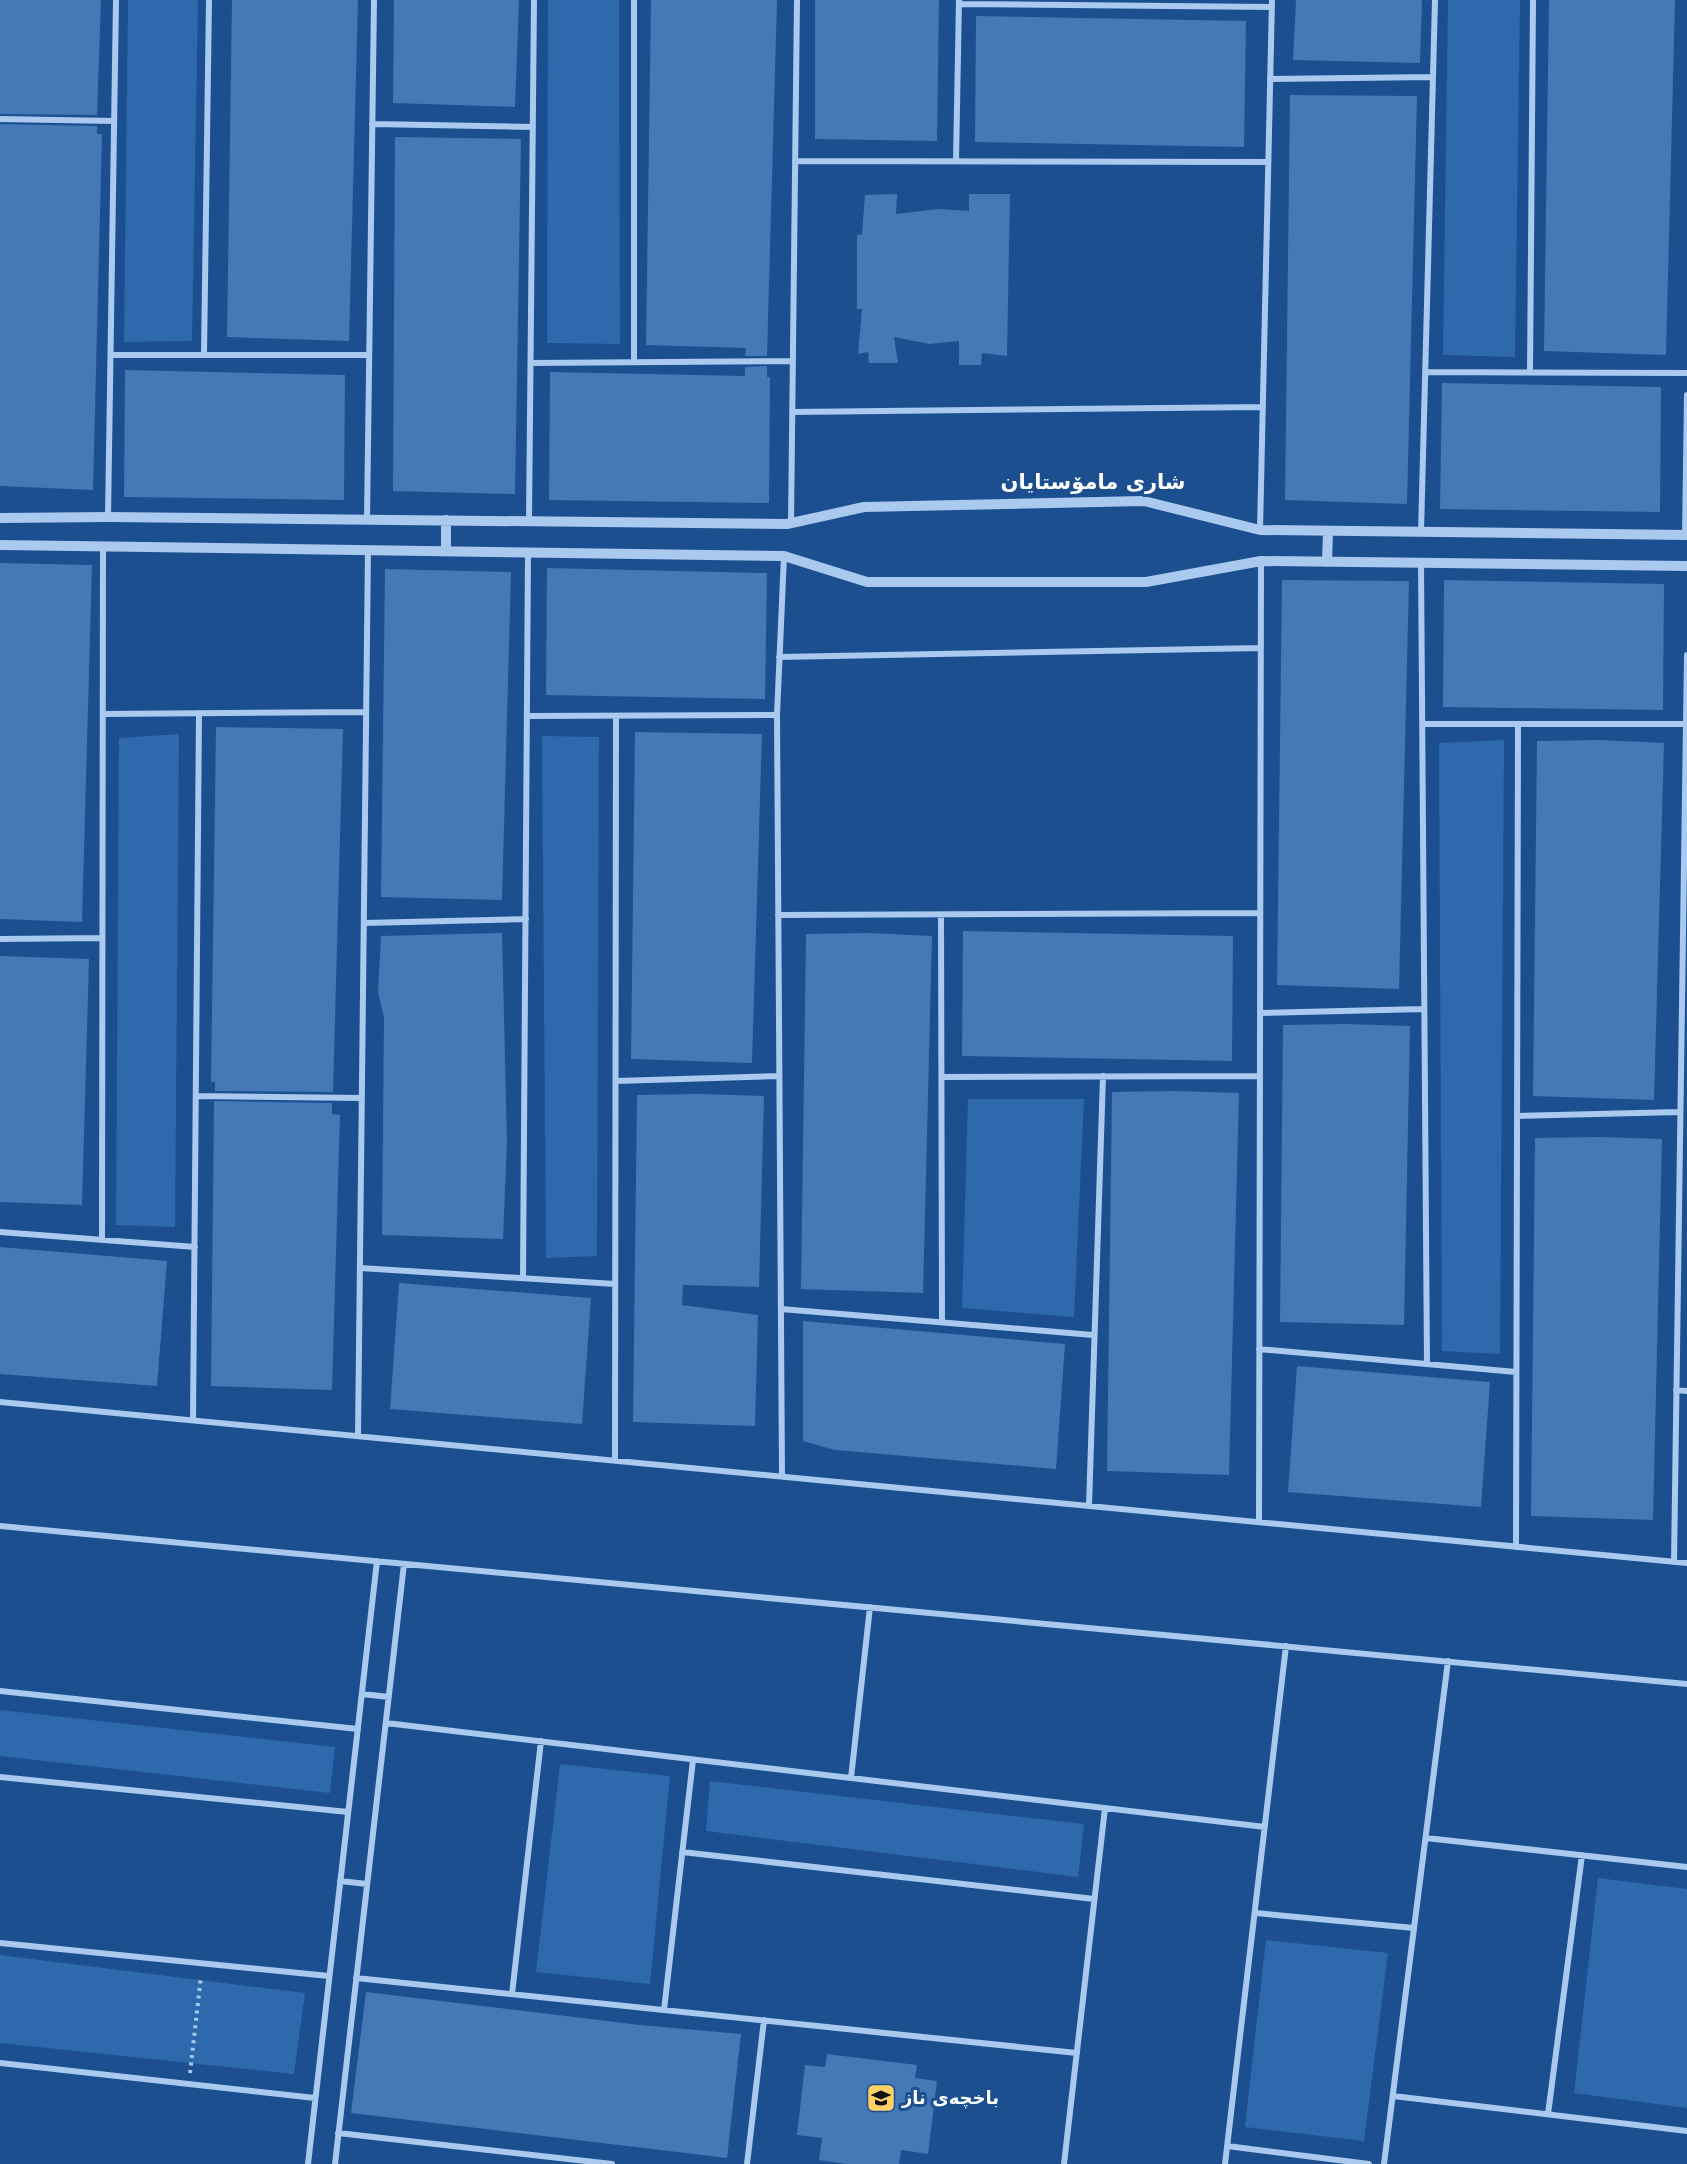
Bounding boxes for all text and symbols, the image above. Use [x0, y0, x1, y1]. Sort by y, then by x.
district label: شاری مامۆستایان [1000, 470, 1186, 494]
school or university icon: باخچەی ناز [865, 2082, 897, 2114]
place label: باخچەی ناز [901, 2087, 999, 2109]

